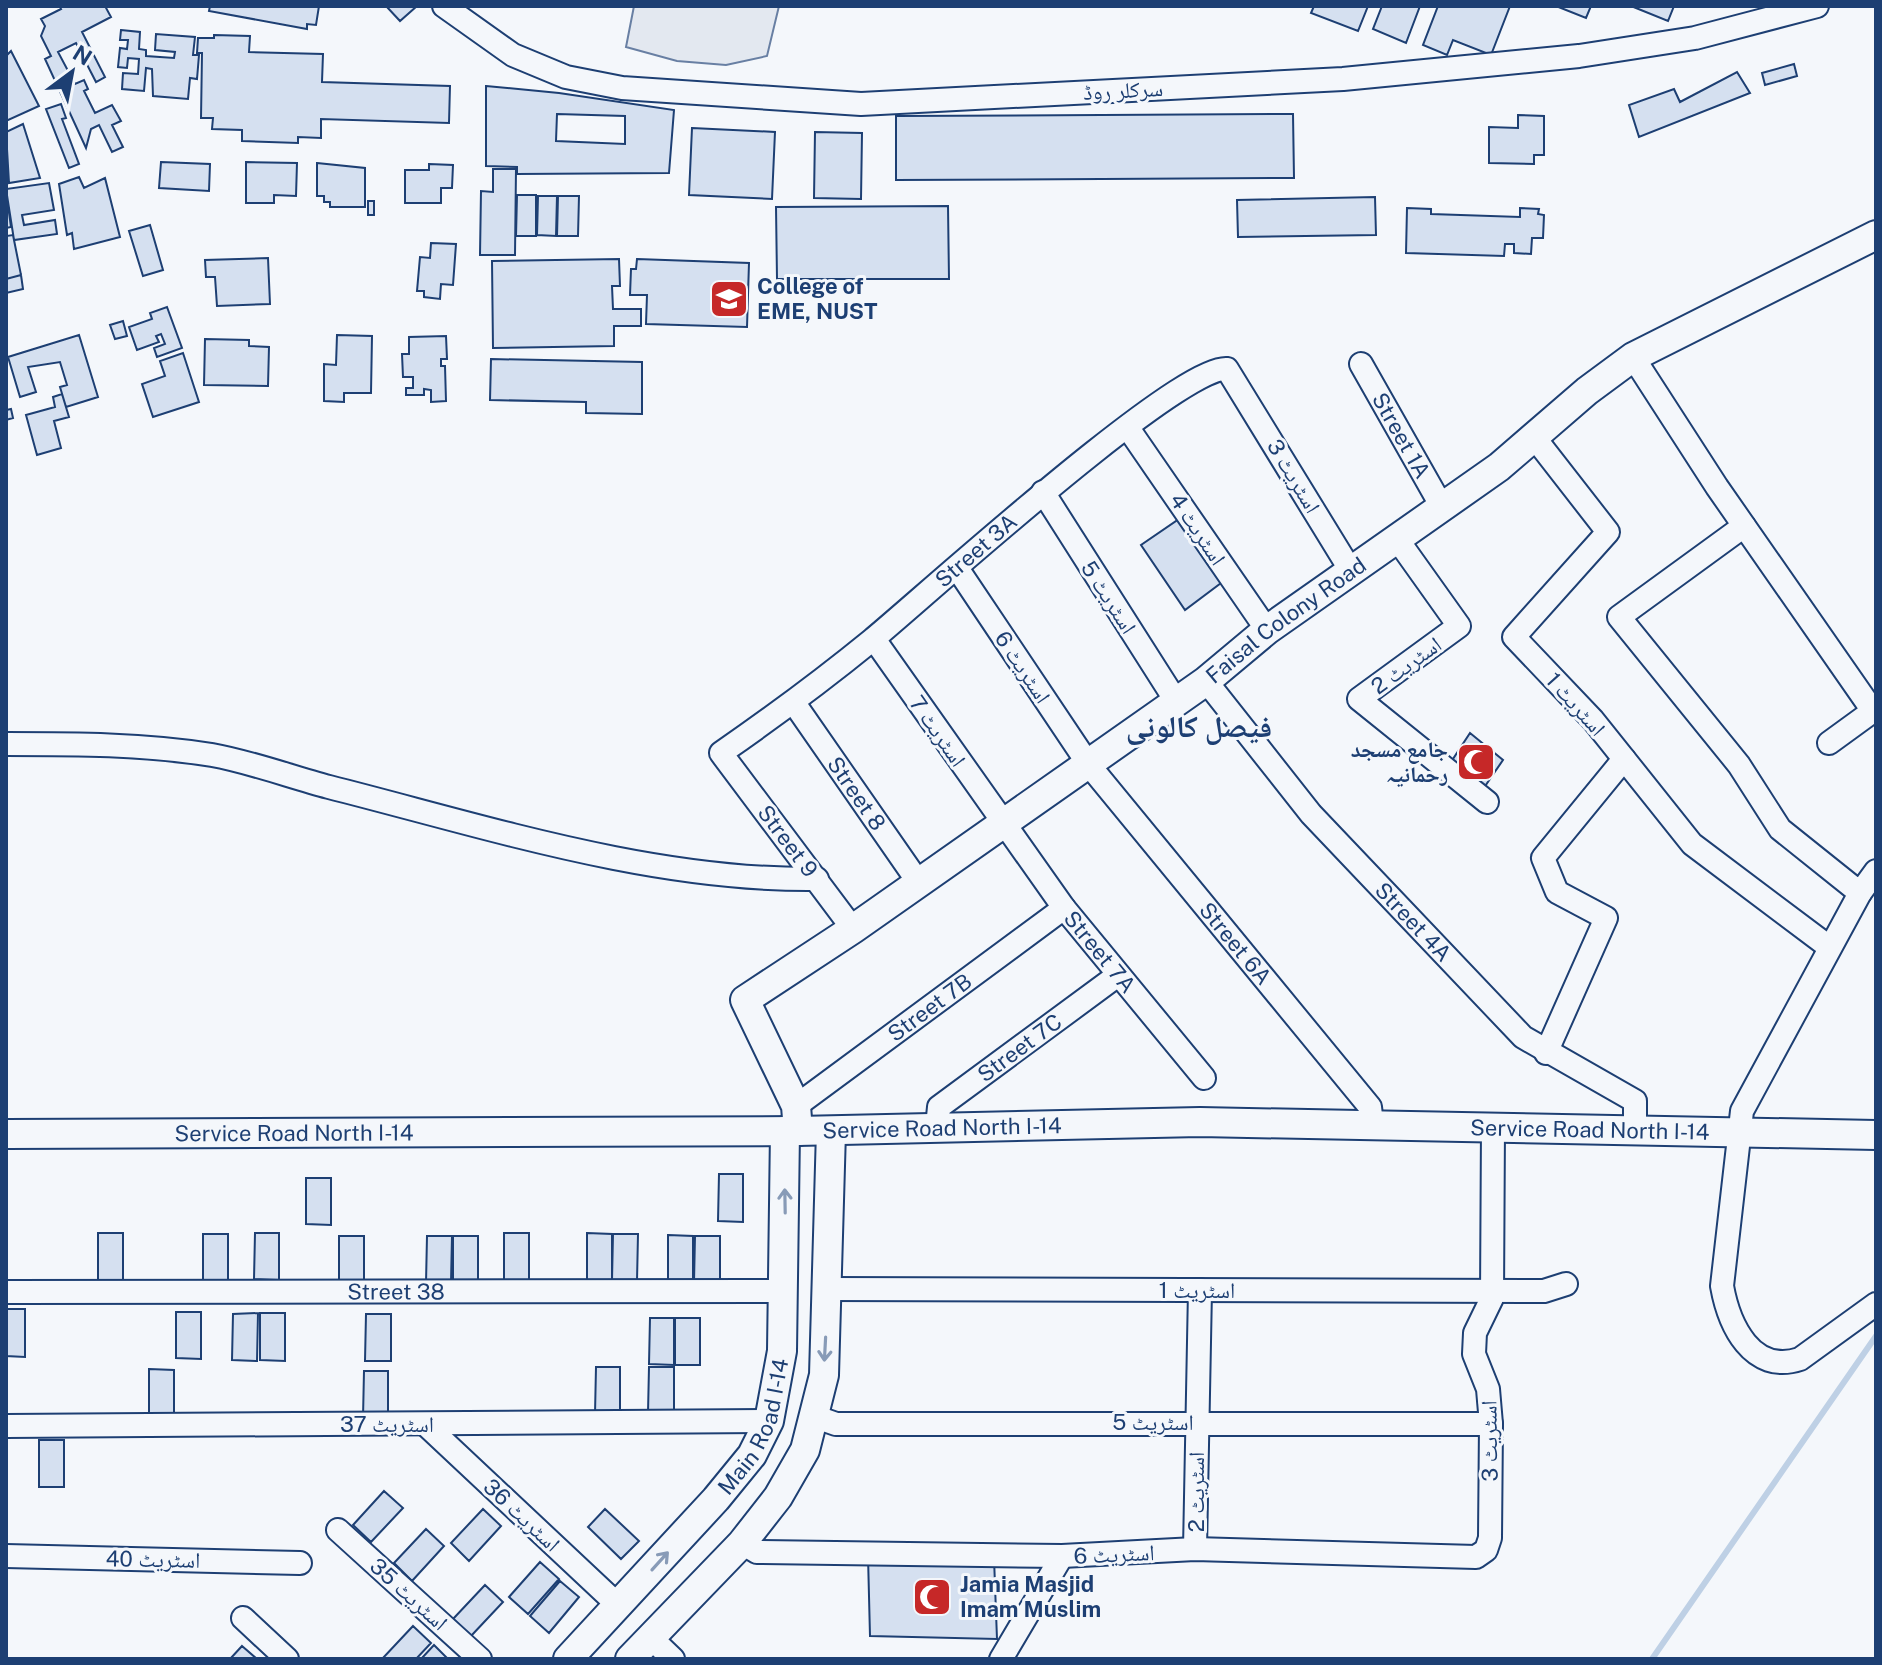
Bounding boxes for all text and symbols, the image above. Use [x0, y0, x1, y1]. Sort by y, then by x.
north arrow [32, 32, 112, 112]
text: N [68, 39, 97, 71]
street label: سرکلر روڈ [1082, 75, 1164, 105]
place label: College of EME, NUST [757, 273, 878, 324]
school or university icon: College of EME, NUST [708, 278, 750, 320]
street label: Street 1A [1367, 388, 1436, 483]
street label: اسٹریٹ 3 [1262, 434, 1326, 518]
street label: اسٹریٹ 4 [1165, 488, 1231, 570]
street label: Street 3A [930, 508, 1022, 593]
street label: Faisal Colony Road [1201, 552, 1371, 688]
street label: اسٹریٹ 5 [1076, 556, 1142, 638]
street label: اسٹریٹ 6 [990, 626, 1056, 708]
street label: اسٹریٹ 2 [1366, 631, 1446, 699]
street label: اسٹریٹ 1 [1541, 667, 1611, 741]
street label: اسٹریٹ 7 [904, 691, 972, 771]
district label: فیصل کالونی [1126, 708, 1272, 745]
place label: جامع مسجد رحمانیہ [1351, 736, 1448, 787]
mosque icon: جامع مسجد رحمانیہ [1455, 741, 1497, 783]
street label: Street 8 [822, 751, 891, 835]
street label: Street 9 [753, 800, 823, 882]
street label: Street 4A [1370, 877, 1457, 967]
street label: Street 6A [1194, 897, 1277, 990]
street label: Street 7A [1059, 905, 1141, 998]
street label: Street 7B [883, 968, 977, 1047]
street label: Street 7C [972, 1008, 1067, 1087]
street label: Service Road North I-14 [822, 1112, 1062, 1143]
street label: Service Road North I-14 [1470, 1114, 1710, 1145]
street label: Service Road North I-14 [174, 1119, 414, 1146]
one-way arrow [778, 1188, 793, 1215]
street label: اسٹریٹ 1 [1159, 1277, 1235, 1303]
street label: Street 38 [347, 1278, 445, 1305]
one-way arrow [817, 1335, 832, 1362]
street label: Main Road I-14 [712, 1356, 793, 1500]
street label: اسٹریٹ 3 [1475, 1400, 1503, 1482]
street label: اسٹریٹ 5 [1112, 1409, 1194, 1435]
street label: اسٹریٹ 37 [340, 1411, 434, 1437]
street label: اسٹریٹ 2 [1183, 1452, 1209, 1532]
street label: اسٹریٹ 36 [478, 1473, 566, 1557]
street label: اسٹریٹ 6 [1073, 1539, 1155, 1569]
street label: اسٹریٹ 40 [105, 1545, 201, 1573]
one-way arrow [650, 1551, 669, 1571]
street label: اسٹریٹ 35 [365, 1552, 453, 1636]
place label: Jamia Masjid Imam Muslim [960, 1571, 1101, 1622]
mosque icon: Jamia Masjid Imam Muslim [911, 1576, 953, 1618]

